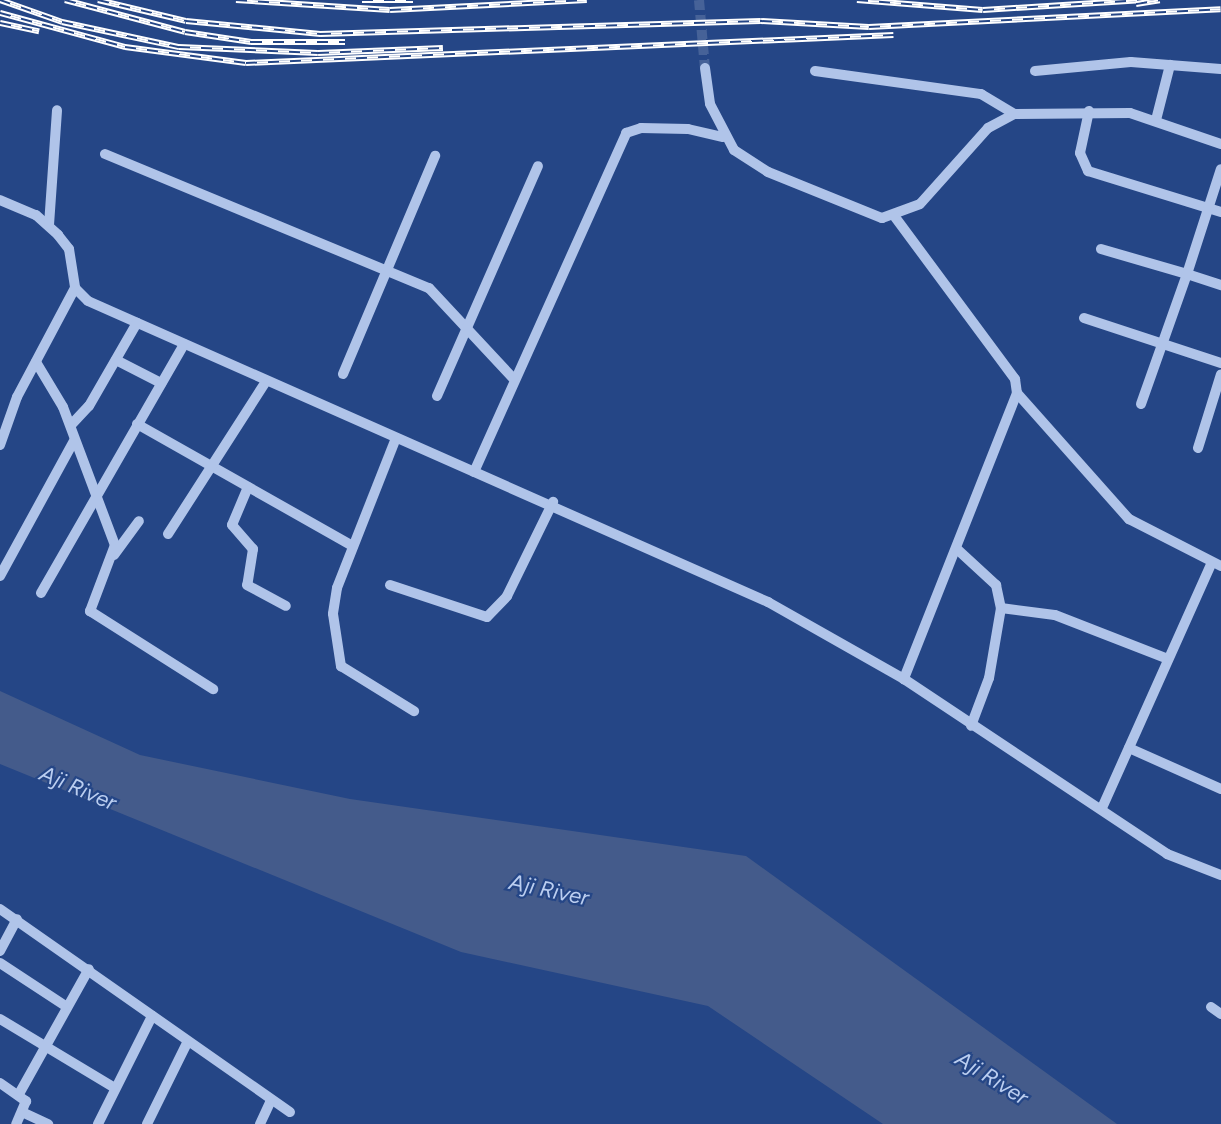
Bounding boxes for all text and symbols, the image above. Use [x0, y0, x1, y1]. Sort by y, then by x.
water label: Aji River [36, 760, 120, 816]
water label: Aji River [507, 869, 591, 911]
water label: Aji River [951, 1045, 1033, 1111]

